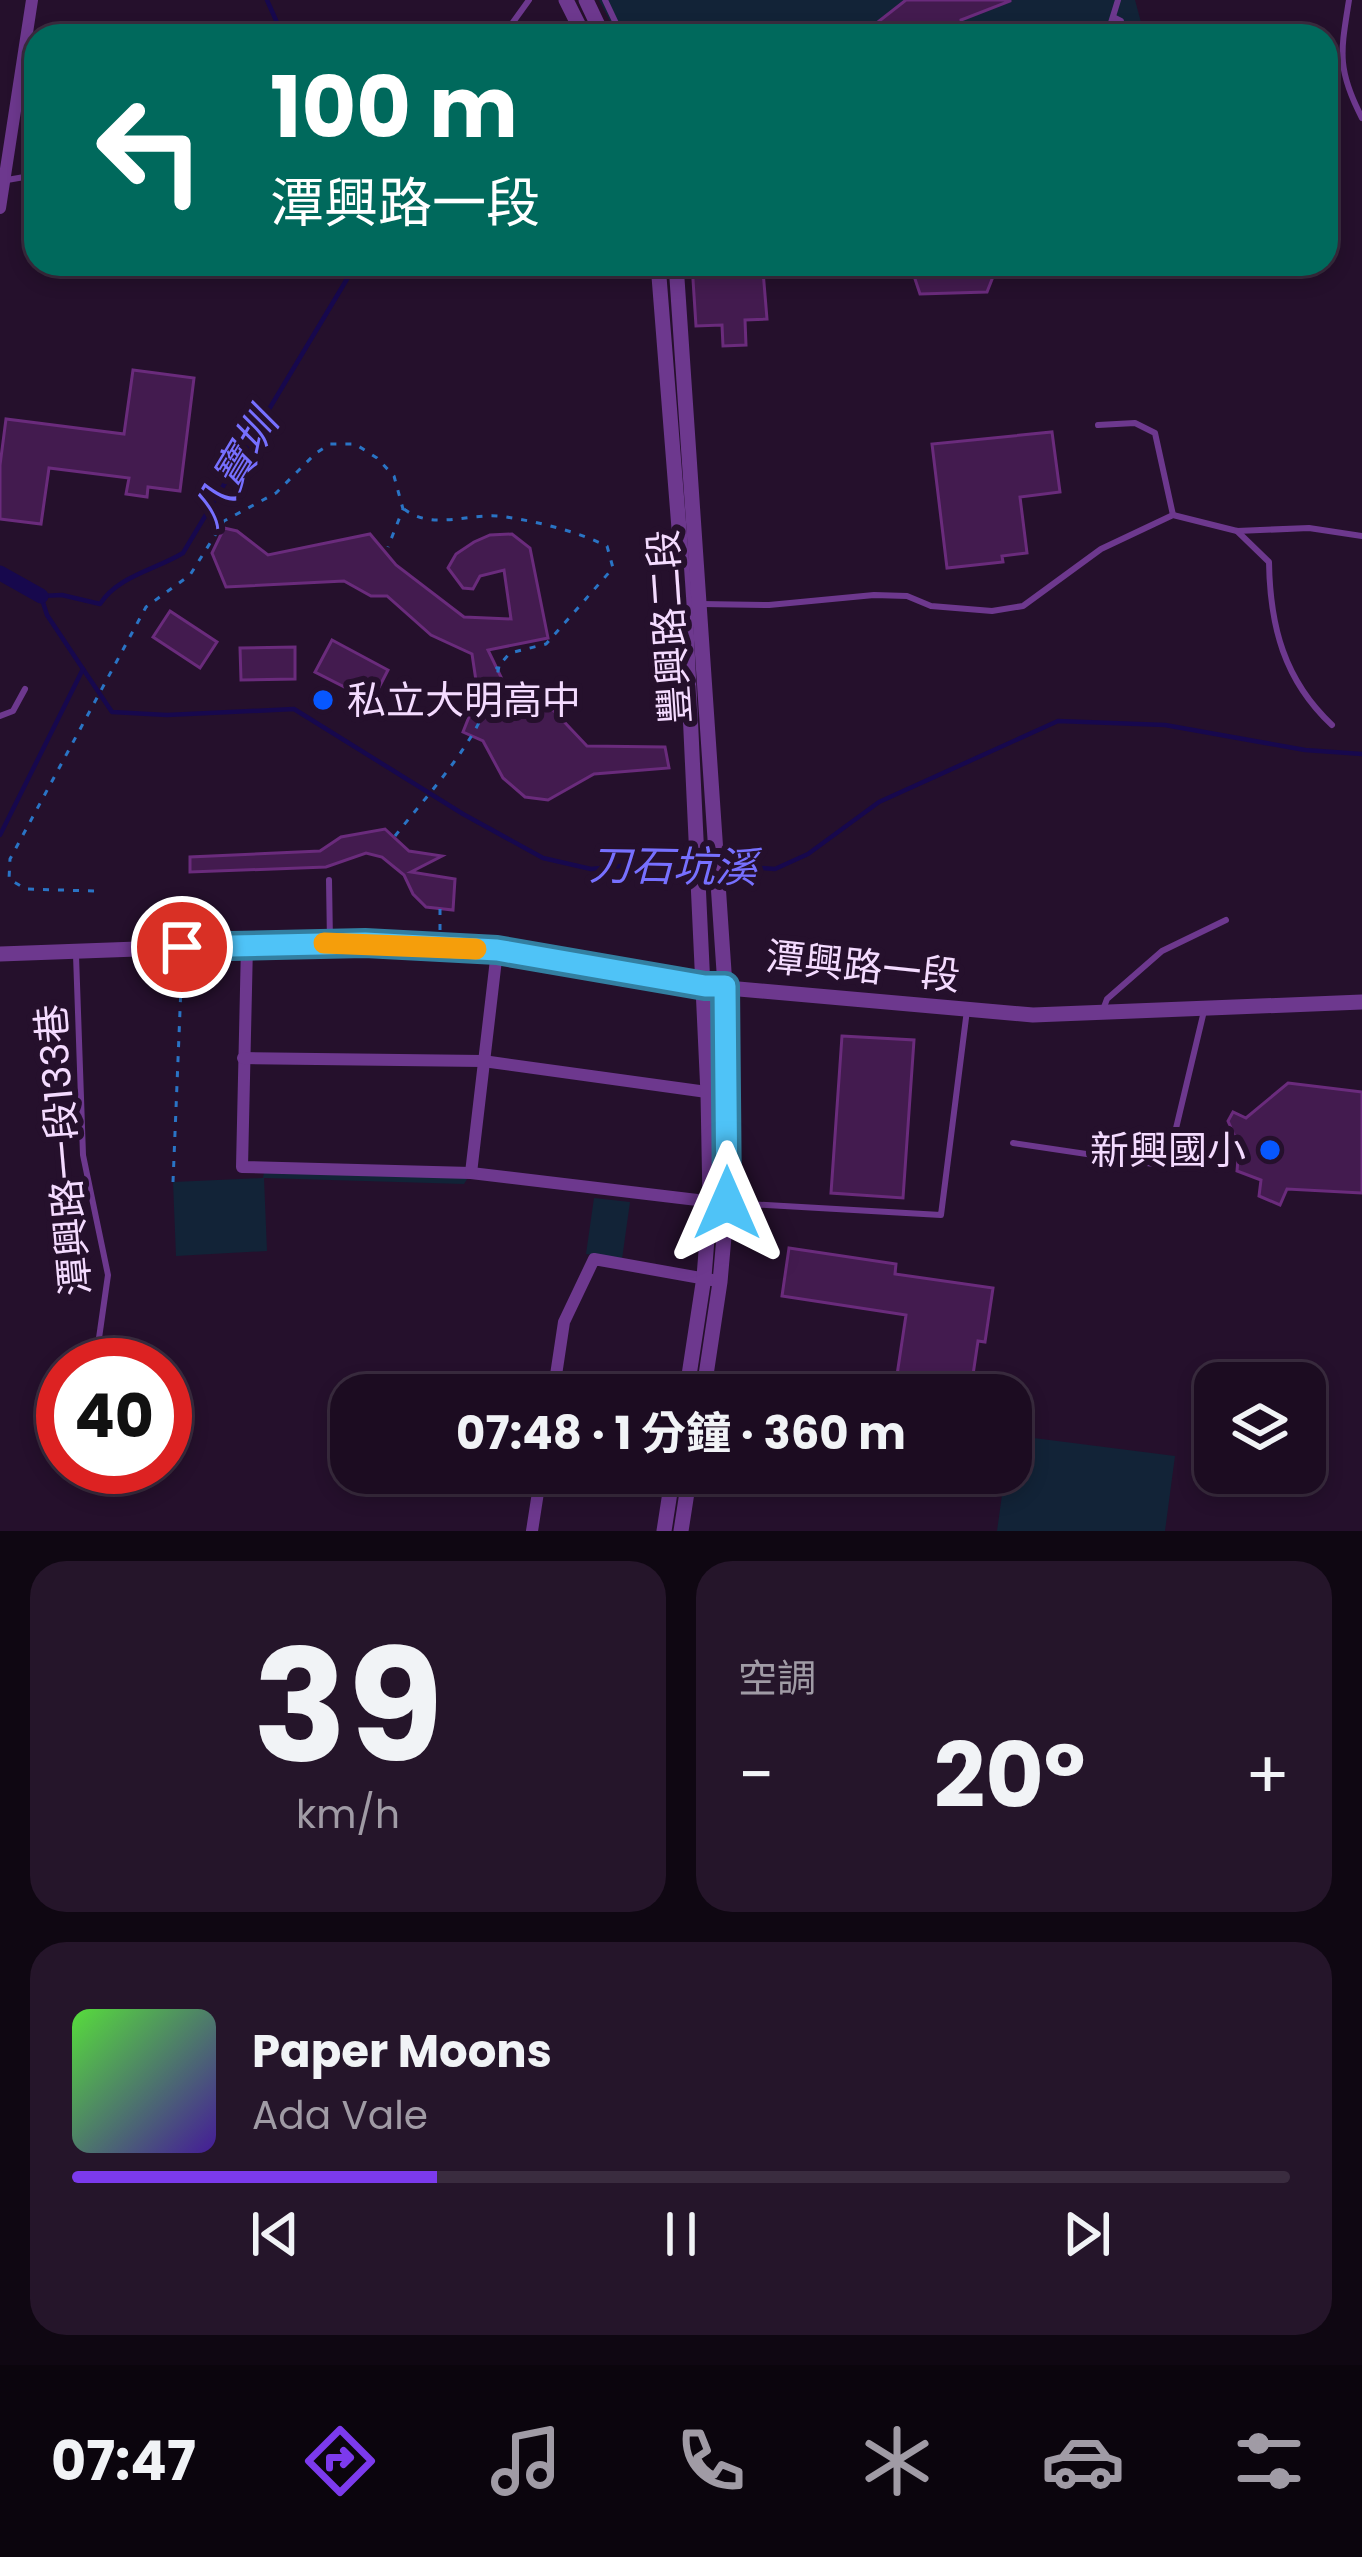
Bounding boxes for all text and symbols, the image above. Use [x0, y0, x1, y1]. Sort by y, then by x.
text: 100 m [270, 49, 518, 166]
icon: left [72, 72, 228, 228]
text: 潭興路一段 [270, 165, 540, 241]
water label: 八寶圳 [177, 394, 295, 537]
street label: 豐興路二段 [635, 528, 704, 726]
place label: 私立大明高中 [347, 673, 581, 728]
marker: 私立大明高中 [310, 687, 336, 713]
water label: 刀石坑溪 [588, 836, 762, 898]
pin [131, 896, 233, 998]
icon: arrive [149, 914, 215, 980]
street label: 潭興路一段 [763, 929, 963, 1004]
street label: 潭興路一段133巷 [23, 1002, 104, 1298]
place label: 新興國小 [1090, 1123, 1246, 1178]
marker: 新興國小 [1257, 1137, 1283, 1163]
position arrow [664, 1140, 790, 1266]
speed limit sign: 40 [36, 1338, 192, 1494]
map controls [1194, 1362, 1326, 1494]
button: layers [1194, 1362, 1326, 1494]
text: 07:48 · 1 分鐘 · 360 m [456, 1402, 906, 1465]
text: 39 [253, 1597, 443, 1816]
text: 空調 [738, 1651, 816, 1706]
text: 20° [934, 1712, 1086, 1839]
text: − [738, 1729, 774, 1821]
text: + [1245, 1729, 1290, 1821]
text: km/h [296, 1787, 400, 1842]
text: Paper Moons [252, 2020, 552, 2083]
text: Ada Vale [252, 2088, 428, 2143]
icon: previous [242, 2201, 308, 2267]
icon: pause [648, 2201, 714, 2267]
icon: next [1054, 2201, 1120, 2267]
icon: directions [298, 2419, 382, 2503]
icon: music [484, 2419, 568, 2503]
icon: phone [669, 2419, 753, 2503]
icon: climate [855, 2419, 939, 2503]
icon: car [1041, 2419, 1125, 2503]
icon: filters [1227, 2419, 1311, 2503]
text: 07:47 [51, 2423, 196, 2499]

